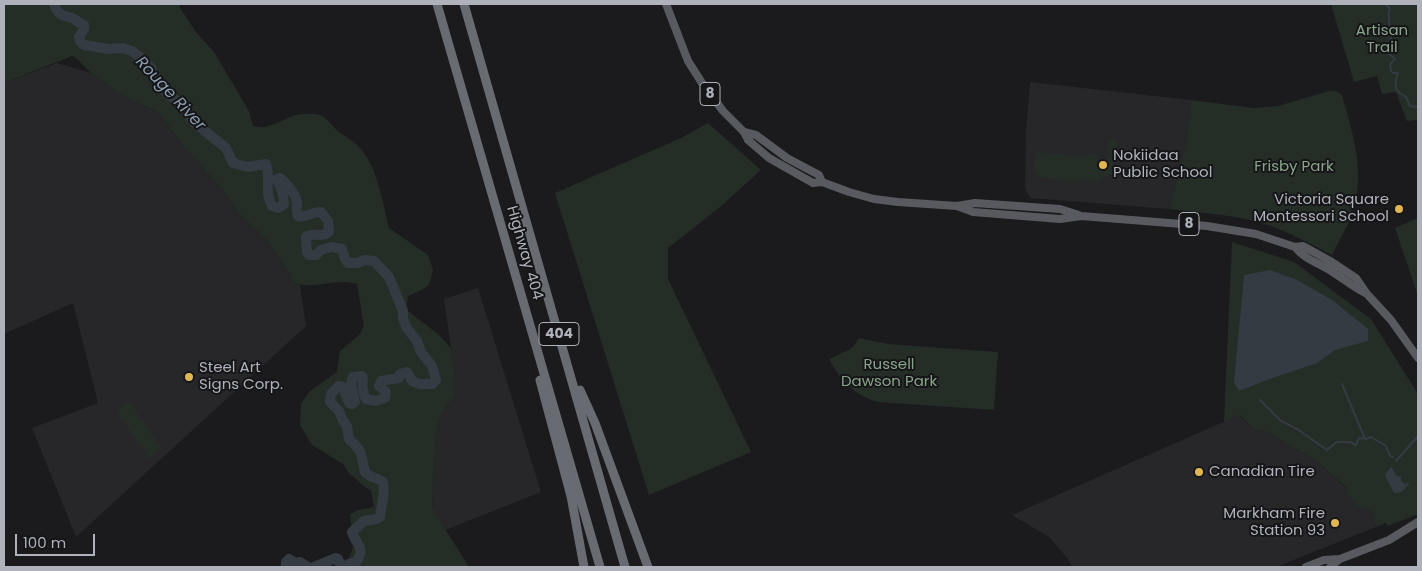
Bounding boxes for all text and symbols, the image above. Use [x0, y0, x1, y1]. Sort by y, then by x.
park label: Artisan Trail [1356, 22, 1408, 57]
water label: Rouge River [131, 53, 209, 135]
road number: 8 [700, 82, 720, 106]
place label: Nokiidaa Public School [1113, 147, 1212, 182]
park label: Frisby Park [1254, 158, 1334, 176]
marker: Nokiidaa Public School [1097, 159, 1109, 171]
place label: Victoria Square Montessori School [1253, 191, 1389, 226]
marker: Victoria Square Montessori School [1393, 203, 1405, 215]
street label: Highway 404 [502, 204, 546, 302]
road number: 8 [1179, 212, 1199, 235]
road number: 404 [539, 322, 579, 346]
park label: Russell Dawson Park [841, 356, 937, 391]
place label: Steel Art Signs Corp. [199, 359, 283, 394]
marker: Steel Art Signs Corp. [183, 371, 195, 383]
place label: Canadian Tire [1209, 463, 1315, 481]
marker: Canadian Tire [1193, 466, 1205, 478]
place label: Markham Fire Station 93 [1223, 505, 1325, 540]
marker: Markham Fire Station 93 [1329, 517, 1341, 529]
scale bar [18, 524, 98, 556]
text: 100 m [23, 532, 66, 553]

